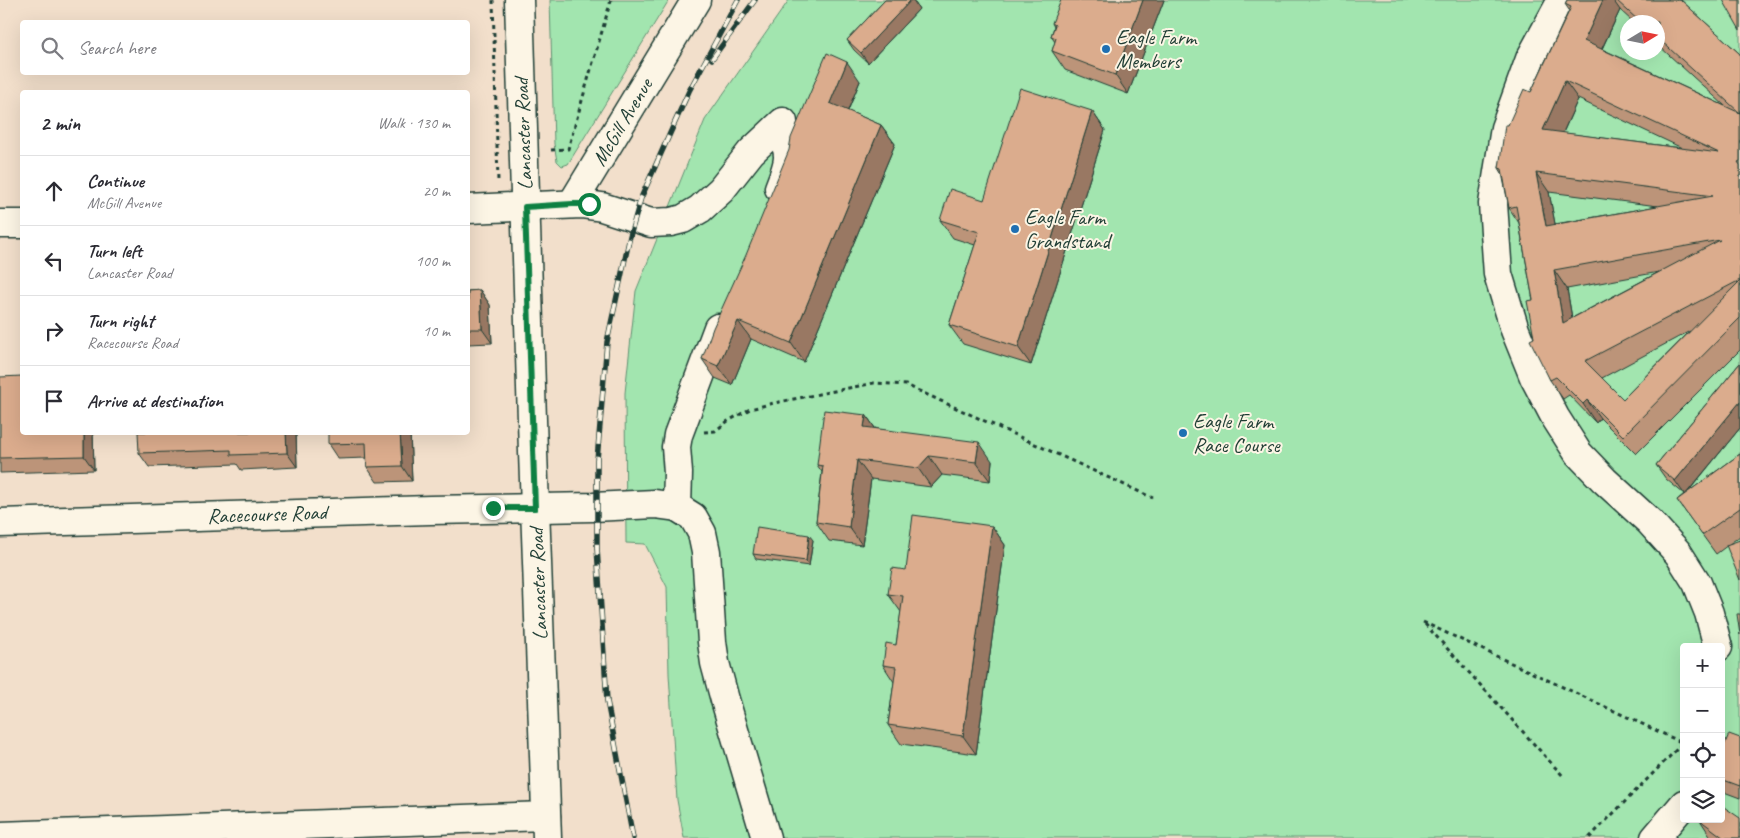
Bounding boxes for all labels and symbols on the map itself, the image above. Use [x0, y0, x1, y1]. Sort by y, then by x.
north arrow [1620, 15, 1665, 60]
place label: Eagle Farm Members [1116, 24, 1198, 74]
marker: Eagle Farm Members [1100, 43, 1112, 55]
street label: McGill Avenue [586, 72, 659, 170]
street label: Lancaster Road [508, 75, 538, 190]
route start [578, 193, 601, 216]
place label: Eagle Farm Grandstand [1025, 204, 1114, 254]
marker: Eagle Farm Grandstand [1009, 223, 1021, 235]
place label: Eagle Farm Race Course [1193, 408, 1281, 458]
marker: Eagle Farm Race Course [1177, 427, 1189, 439]
route end [482, 497, 505, 520]
street label: Racecourse Road [207, 499, 331, 529]
street label: Lancaster Road [523, 525, 553, 640]

